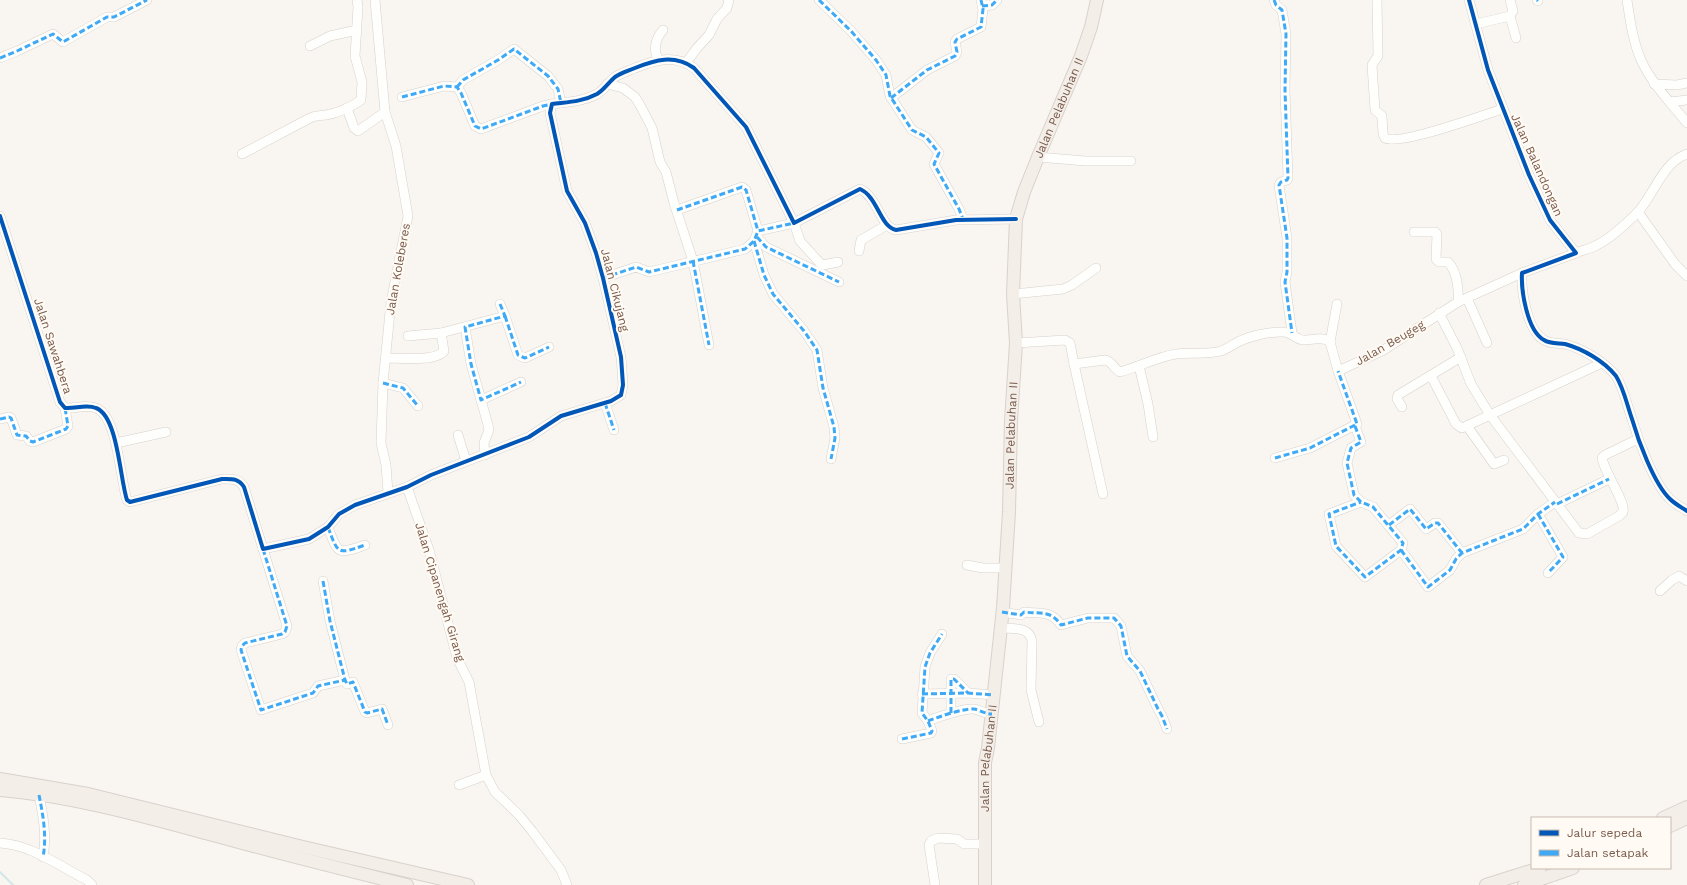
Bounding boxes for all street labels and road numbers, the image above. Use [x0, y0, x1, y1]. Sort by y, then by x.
street label: Jalan Pelabuhan II [1031, 55, 1087, 160]
street label: Jalan Balandongan [1508, 112, 1566, 218]
street label: Jalan Koleberes [383, 222, 413, 316]
street label: Jalan Cikujang [598, 247, 632, 333]
street label: Jalan Sawahbera [31, 296, 75, 396]
street label: Jalan Beugeg [1353, 317, 1427, 368]
street label: Jalan Pelabuhan II [1003, 381, 1021, 489]
street label: Jalan Cipanengah Girang [412, 521, 468, 664]
street label: Jalan Pelabuhan II [978, 704, 1000, 812]

